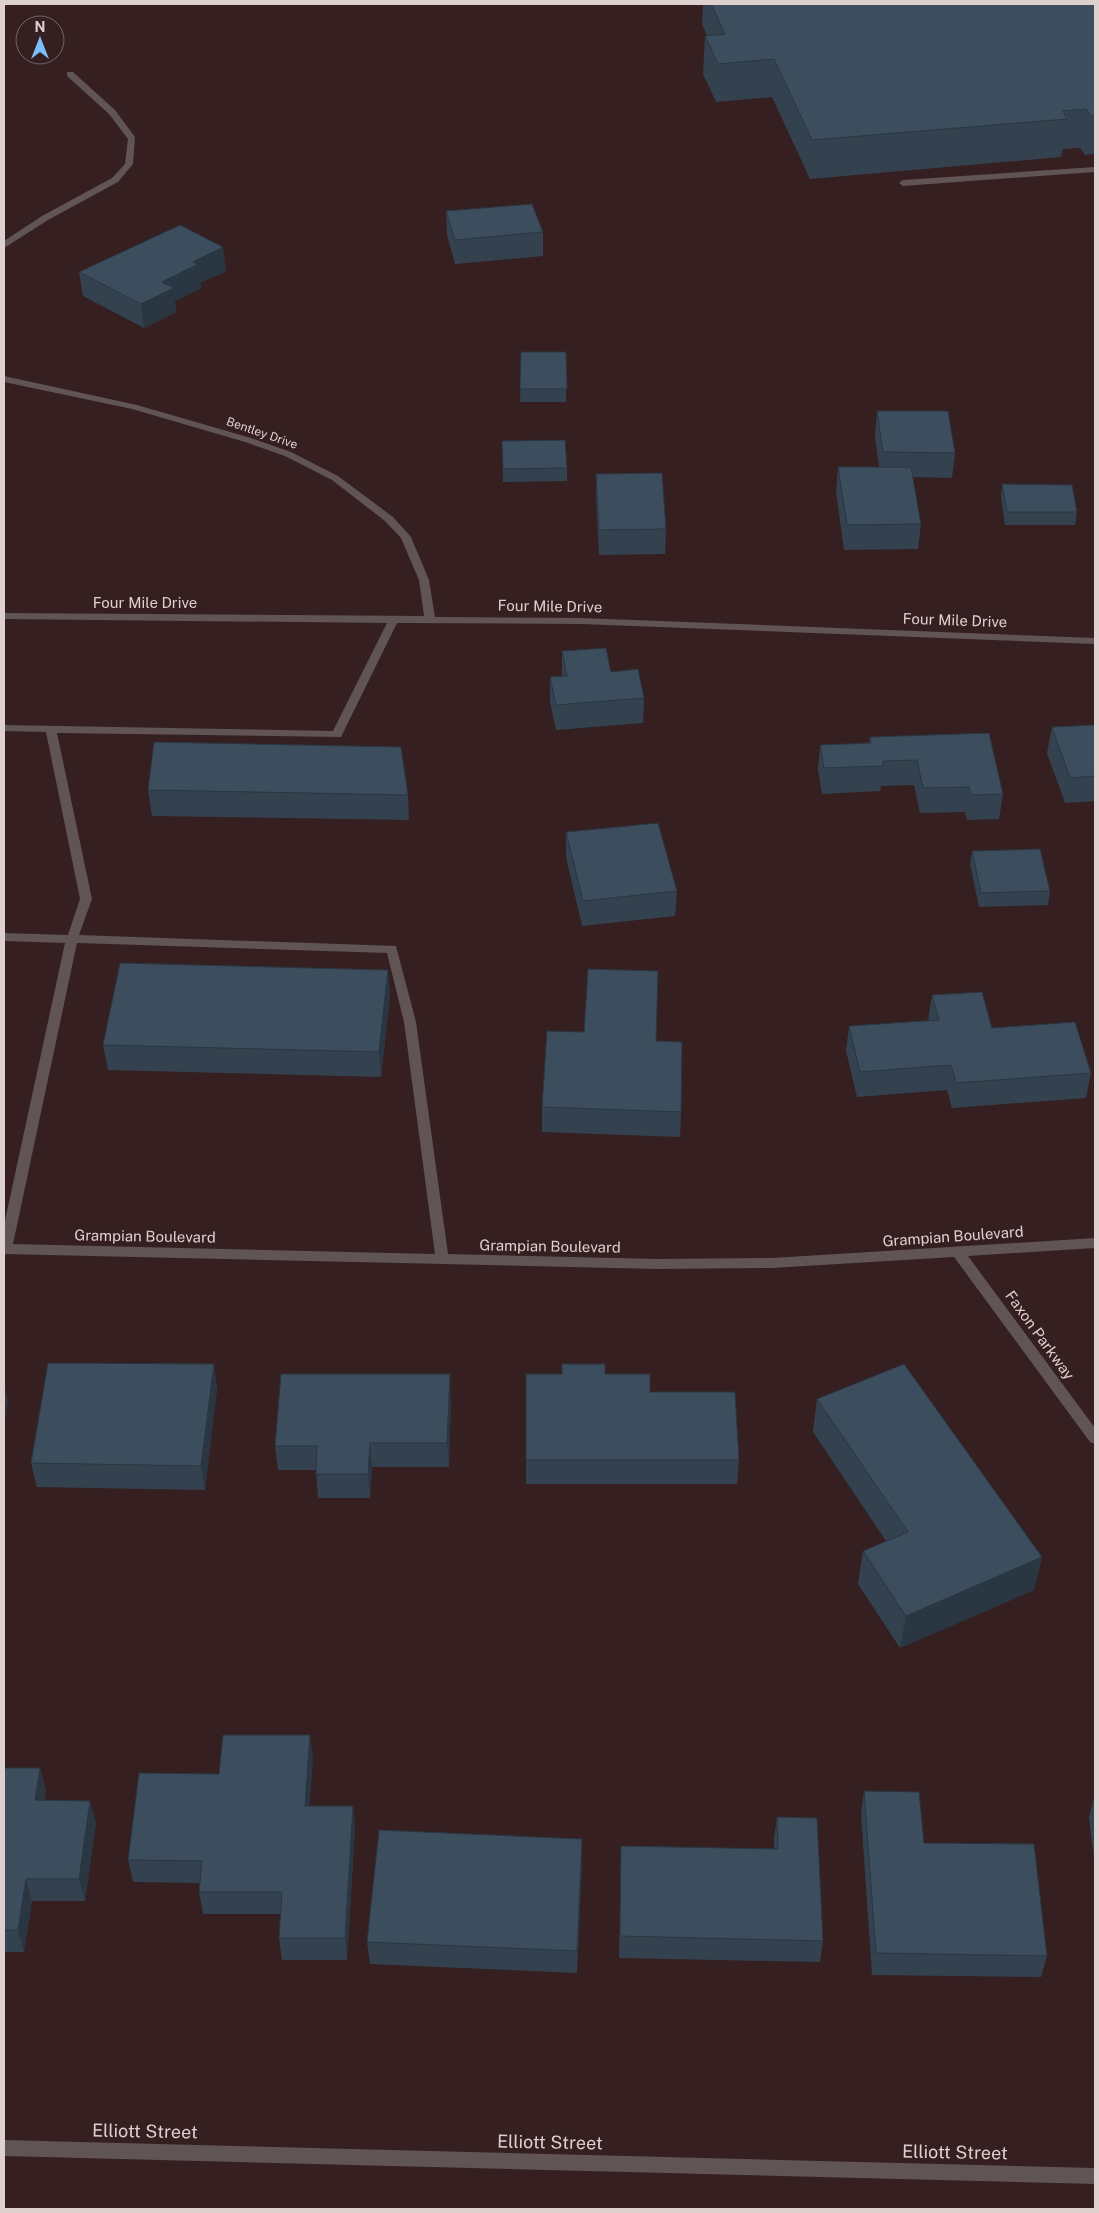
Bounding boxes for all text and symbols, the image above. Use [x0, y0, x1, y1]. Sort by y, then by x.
north arrow [15, 15, 65, 65]
text: N [35, 19, 45, 35]
street label: Bentley Drive [225, 414, 300, 452]
street label: Four Mile Drive [93, 594, 197, 611]
street label: Four Mile Drive [498, 597, 602, 615]
street label: Four Mile Drive [902, 610, 1008, 630]
street label: Grampian Boulevard [882, 1223, 1024, 1249]
street label: Grampian Boulevard [74, 1226, 216, 1246]
street label: Grampian Boulevard [479, 1236, 621, 1256]
street label: Faxon Parkway [1002, 1287, 1078, 1383]
street label: Elliott Street [92, 2120, 198, 2142]
street label: Elliott Street [497, 2131, 603, 2153]
street label: Elliott Street [902, 2141, 1008, 2163]

